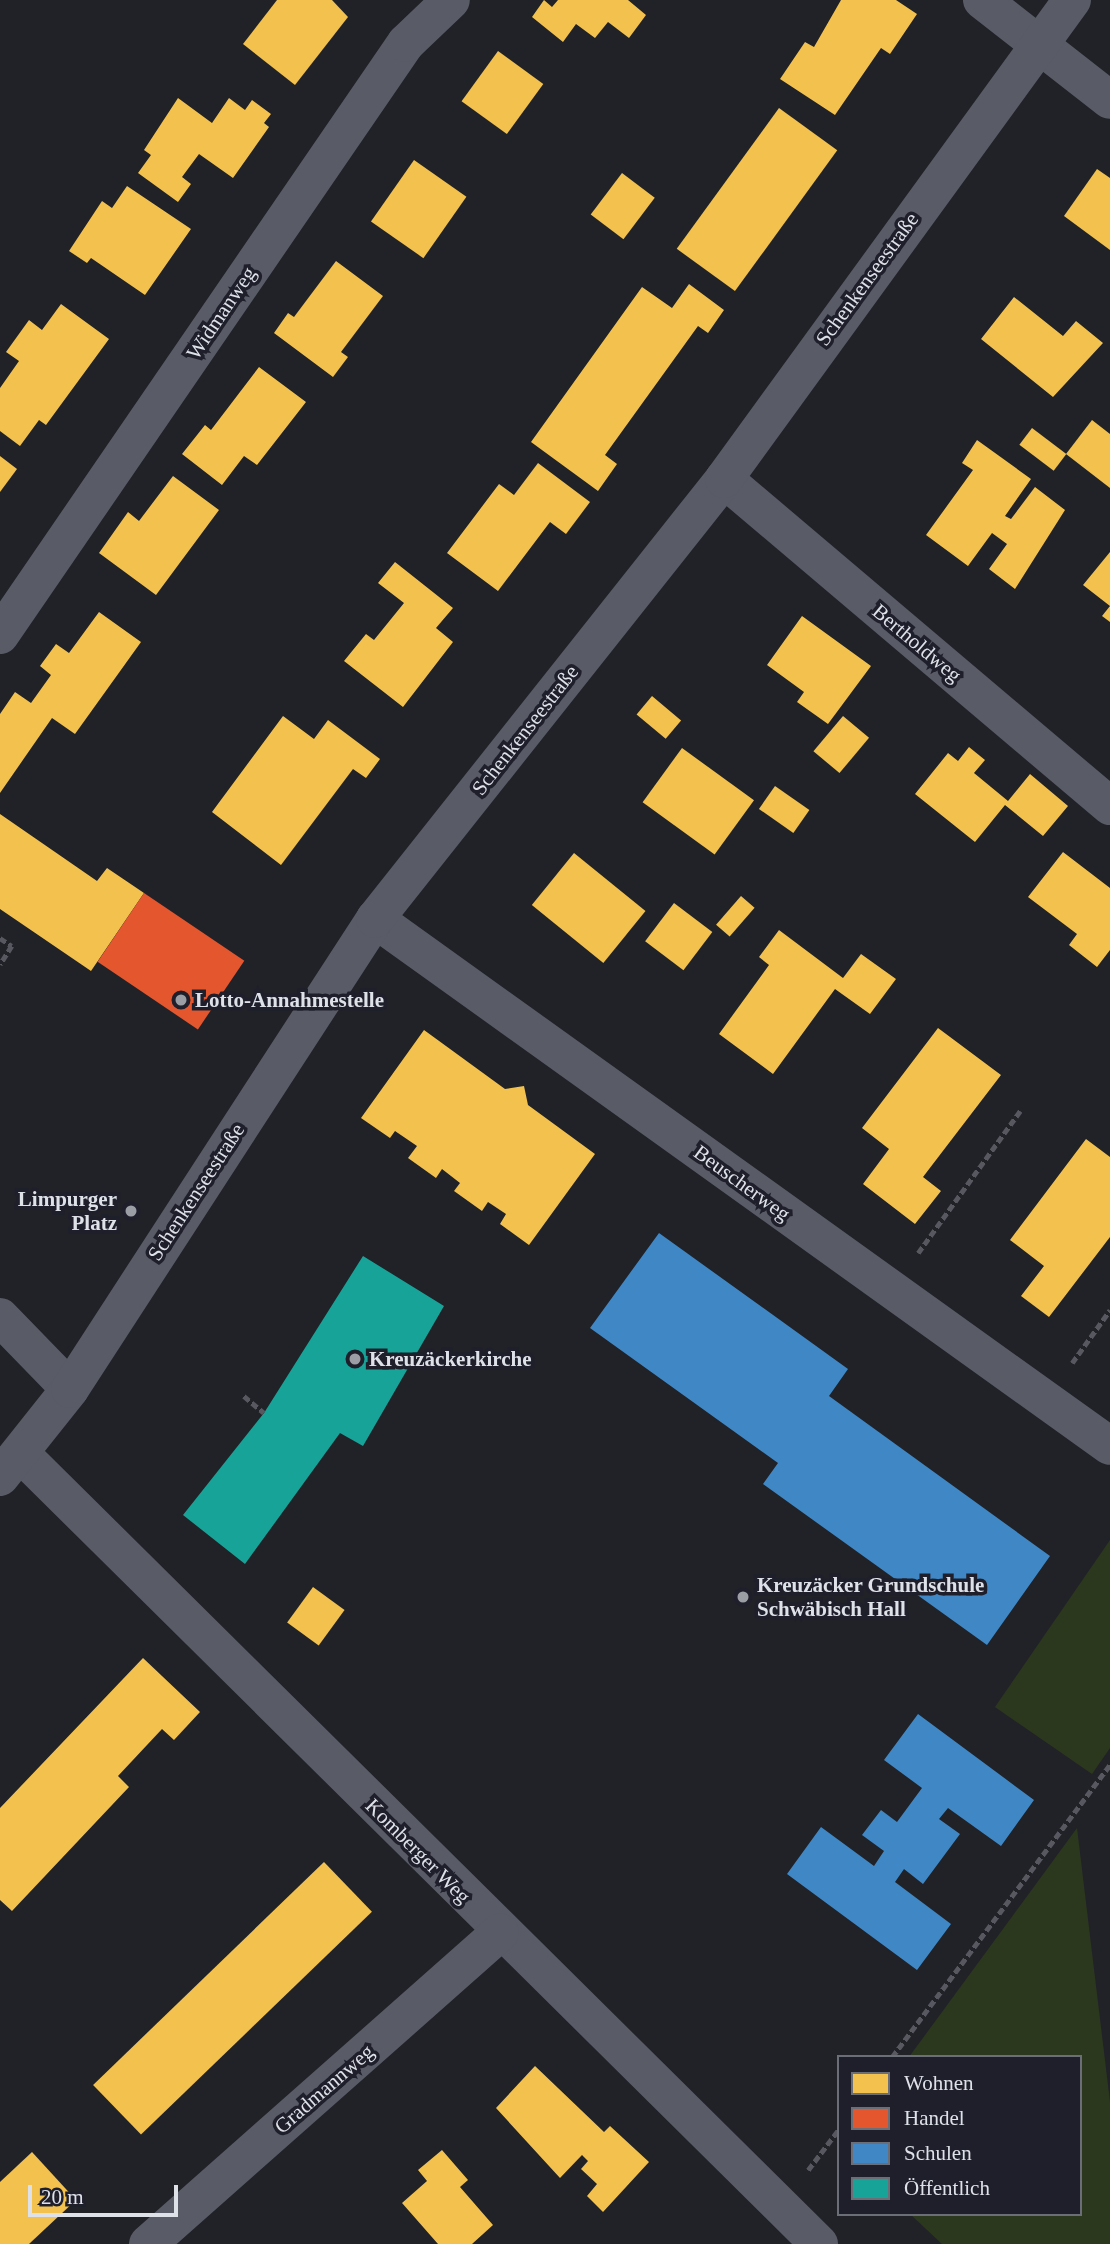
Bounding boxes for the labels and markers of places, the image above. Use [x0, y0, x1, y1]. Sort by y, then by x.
place label: Lotto-Annahmestelle [195, 987, 384, 1013]
marker: Lotto-Annahmestelle [173, 992, 189, 1008]
place label: Limpurger Platz [18, 1186, 117, 1236]
marker: Limpurger Platz [123, 1203, 139, 1219]
place label: Kreuzäckerkirche [369, 1346, 532, 1372]
marker: Kreuzäckerkirche [347, 1351, 363, 1367]
place label: Kreuzäcker Grundschule Schwäbisch Hall [757, 1572, 985, 1622]
marker: Kreuzäcker Grundschule Schwäbisch Hall [735, 1589, 751, 1605]

